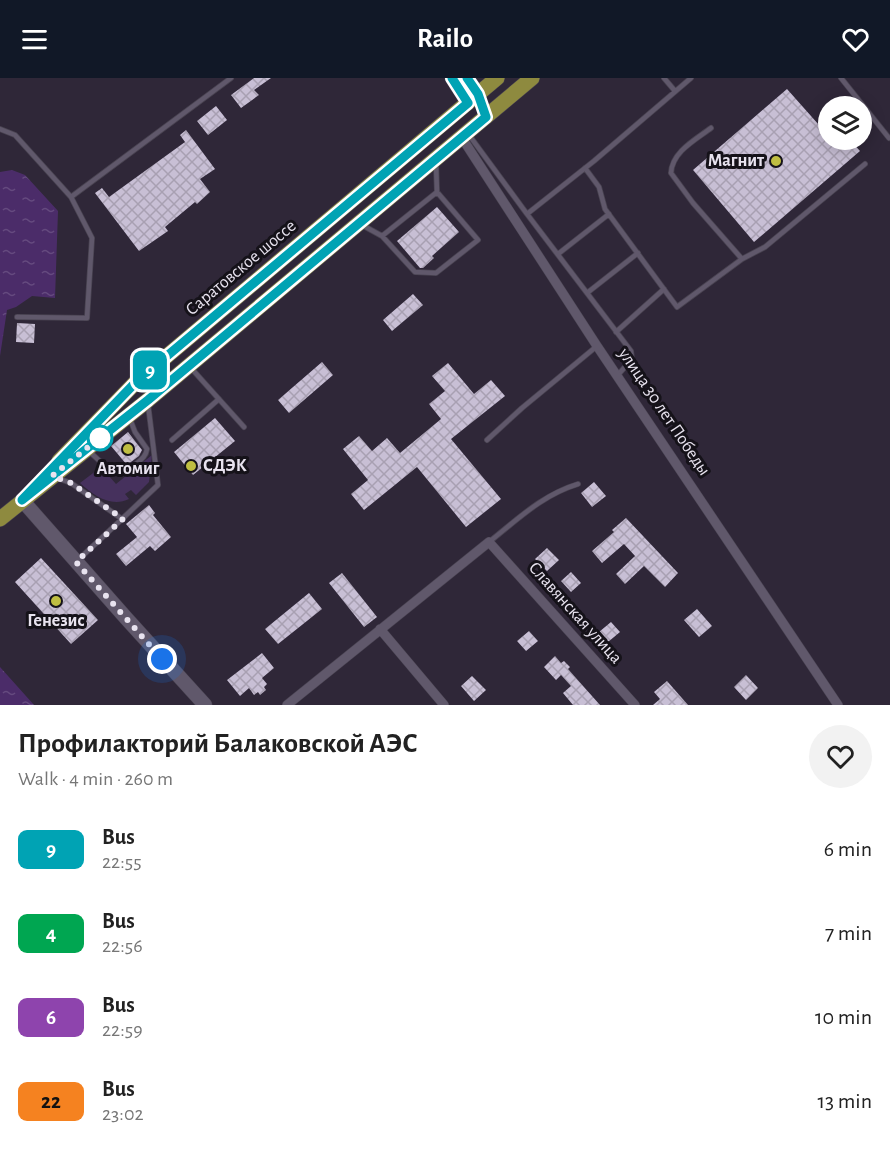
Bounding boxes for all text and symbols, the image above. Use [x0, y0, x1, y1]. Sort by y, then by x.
icon: menu [18, 23, 51, 56]
icon: heart [839, 23, 872, 56]
text: Railo [417, 25, 473, 52]
map controls [818, 96, 872, 150]
button: layers [818, 96, 872, 150]
place label: Магнит [708, 152, 765, 170]
marker: Магнит [769, 154, 783, 168]
street label: Саратовское шоссе [182, 217, 300, 319]
street label: улица 30 лет Победы [614, 344, 714, 479]
line badge: 9 [130, 350, 170, 390]
text: 9 [145, 360, 155, 381]
unlabelled marker [87, 425, 113, 451]
marker: Автомиг [121, 442, 135, 456]
place label: СДЭК [203, 457, 247, 475]
marker: СДЭК [184, 459, 198, 473]
place label: Автомиг [97, 460, 160, 478]
street label: Славянская улица [525, 559, 625, 667]
marker: Генезис [49, 594, 63, 608]
place label: Генезис [27, 612, 85, 630]
your location [147, 644, 177, 674]
button: heart [809, 725, 872, 788]
text: Профилакторий Балаковской АЭС [18, 730, 418, 758]
text: Walk · 4 min · 260 m [18, 769, 173, 789]
text: Bus [102, 826, 135, 848]
text: 6 min [824, 838, 872, 860]
text: 9 [46, 839, 56, 860]
text: 22:55 [102, 852, 142, 872]
text: Bus [102, 910, 135, 932]
text: 7 min [825, 922, 872, 944]
text: 4 [46, 923, 56, 944]
text: 22:56 [102, 936, 143, 956]
text: Bus [102, 994, 135, 1016]
text: 10 min [815, 1006, 872, 1028]
text: 6 [46, 1007, 56, 1028]
text: 22:59 [102, 1020, 143, 1040]
text: Bus [102, 1078, 135, 1100]
text: 13 min [817, 1090, 872, 1112]
text: 22 [41, 1091, 61, 1112]
text: 23:02 [102, 1104, 144, 1124]

